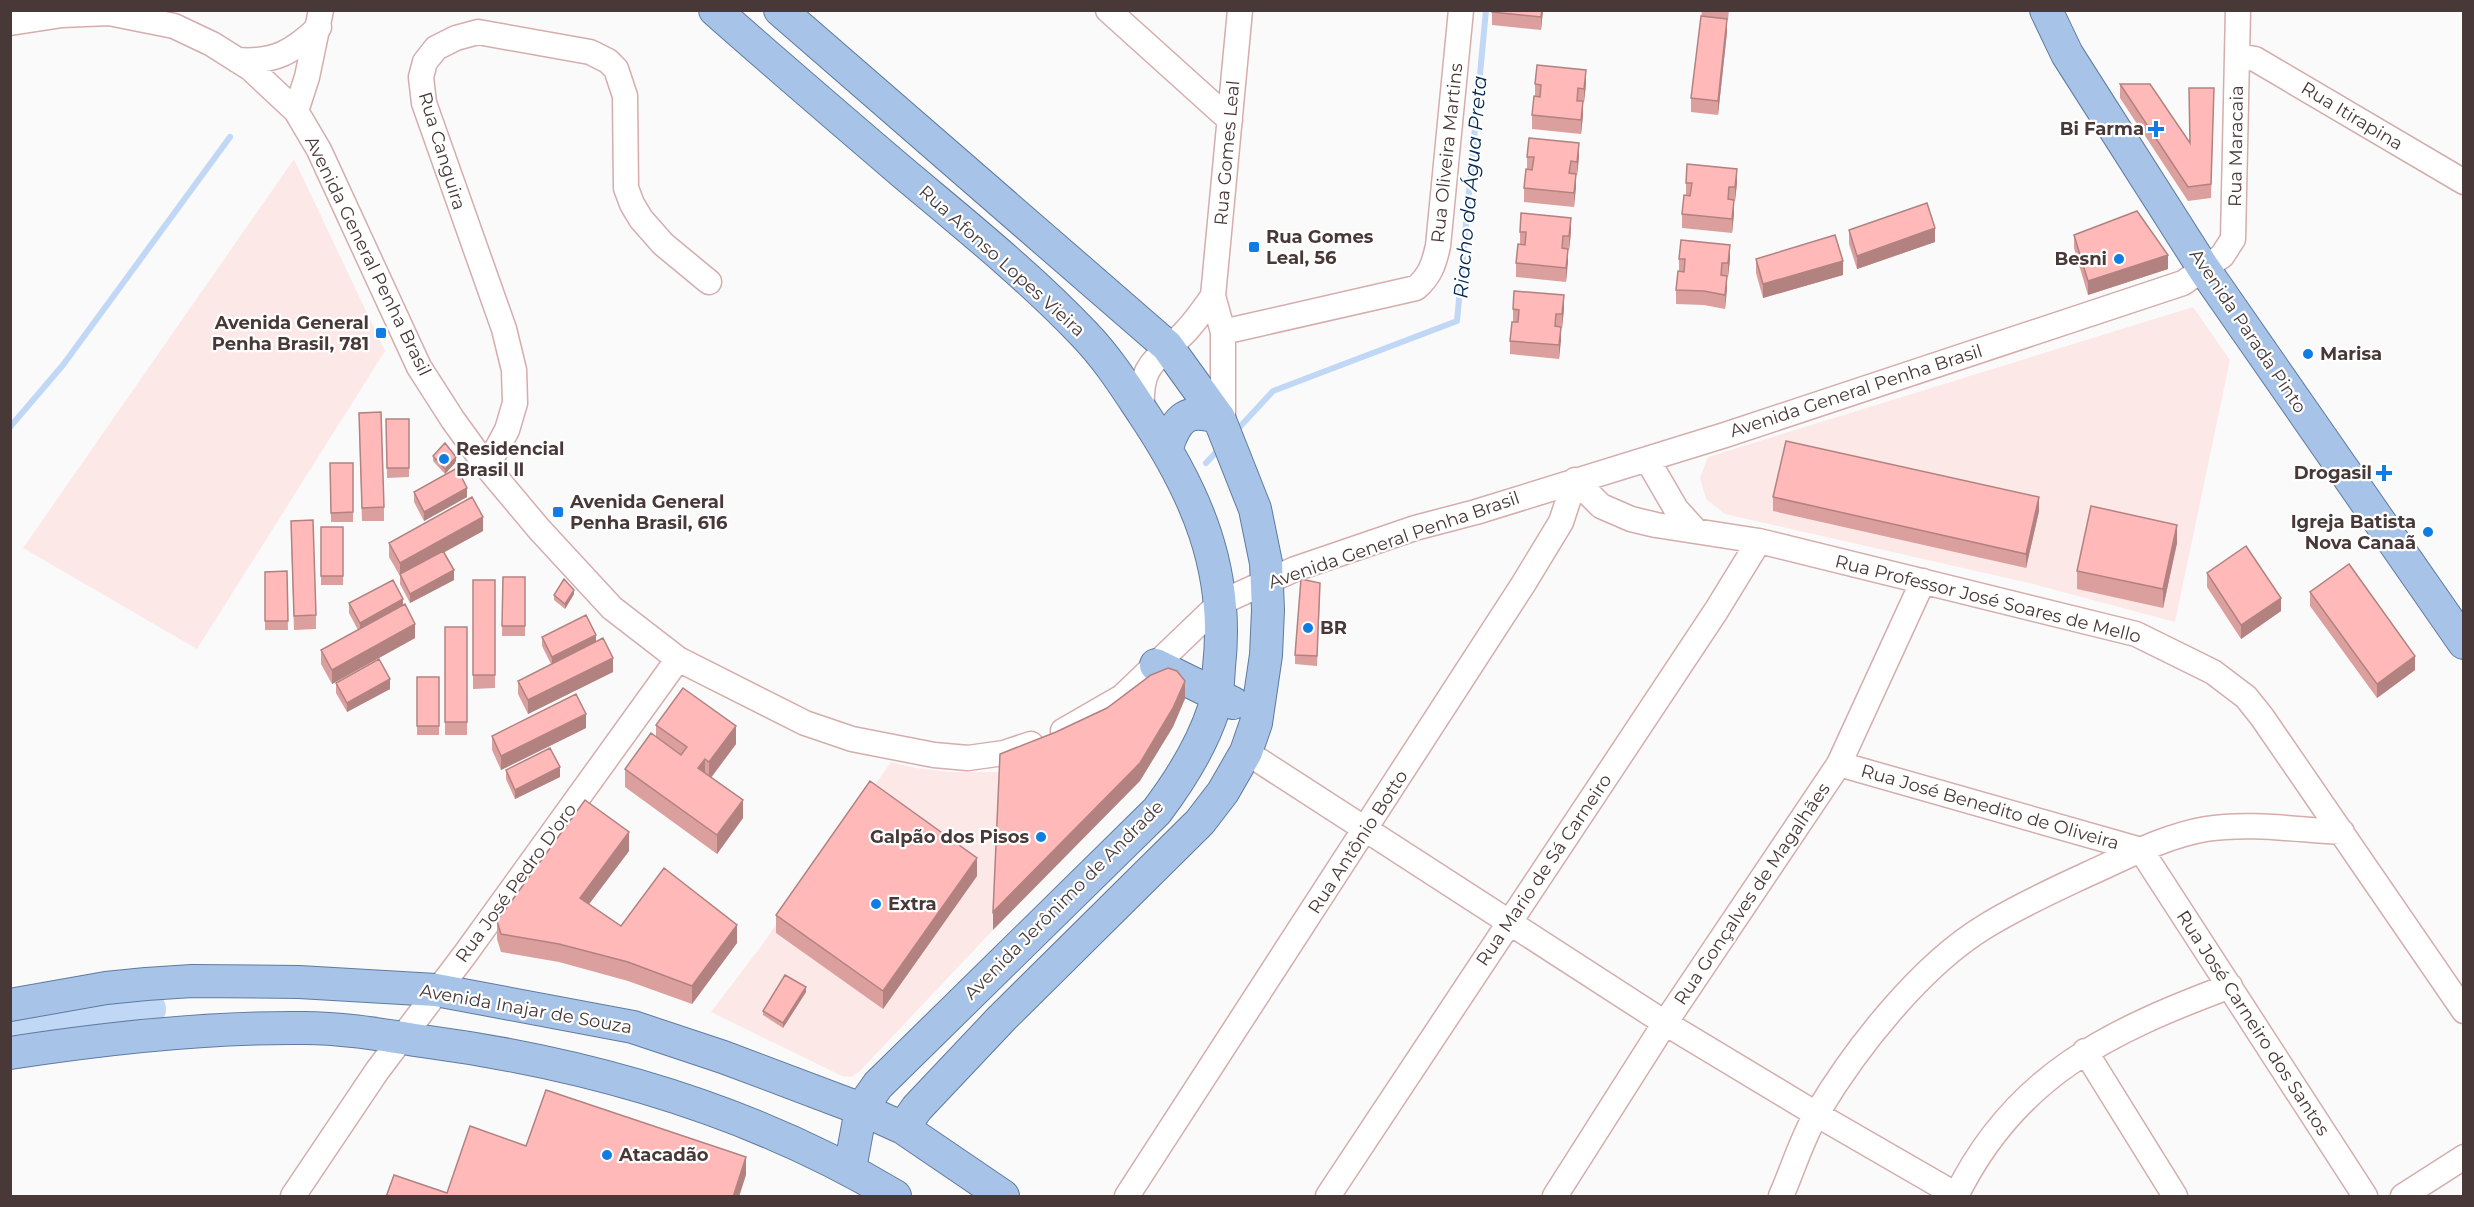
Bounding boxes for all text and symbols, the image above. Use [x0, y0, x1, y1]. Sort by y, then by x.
street label: Rua Oliveira Martins [1427, 62, 1467, 244]
water label: Riacho da Água Preta [1448, 75, 1492, 299]
street label: Rua Itirapina [2297, 77, 2407, 155]
street label: Rua Gomes Leal [1210, 79, 1244, 227]
street label: Rua Maracaia [2224, 85, 2248, 207]
street label: Rua Canguira [414, 89, 470, 213]
place label: Bi Farma [2060, 118, 2144, 140]
marker: Bi Farma [2149, 122, 2163, 136]
street label: Avenida General Penha Brasil [300, 132, 436, 380]
street label: Rua Afonso Lopes Vieira [914, 181, 1090, 341]
place label: Rua Gomes Leal, 56 [1266, 226, 1374, 269]
marker: Rua Gomes Leal, 56 [1247, 240, 1261, 254]
street label: Avenida Parada Pinto [2185, 245, 2311, 417]
place label: Besni [2054, 248, 2107, 270]
marker: Besni [2112, 252, 2126, 266]
place label: Avenida General Penha Brasil, 781 [212, 312, 369, 355]
marker: Avenida General Penha Brasil, 781 [374, 326, 388, 340]
street label: Avenida General Penha Brasil [1727, 340, 1985, 442]
place label: Marisa [2320, 343, 2382, 365]
marker: Marisa [2301, 347, 2315, 361]
place label: Residencial Brasil ll [456, 438, 564, 481]
marker: Residencial Brasil ll [437, 452, 451, 466]
place label: Drogasil [2294, 462, 2372, 484]
marker: Drogasil [2377, 466, 2391, 480]
street label: Avenida General Penha Brasil [1266, 487, 1522, 593]
place label: Avenida General Penha Brasil, 616 [569, 491, 728, 534]
marker: Avenida General Penha Brasil, 616 [551, 505, 565, 519]
place label: Igreja Batista Nova Canaã [2291, 511, 2416, 554]
marker: Igreja Batista Nova Canaã [2421, 525, 2435, 539]
street label: Rua Professor José Soares de Mello [1833, 550, 2143, 648]
place label: BR [1320, 617, 1347, 639]
marker: BR [1301, 621, 1315, 635]
street label: Rua José Benedito de Oliveira [1858, 760, 2122, 854]
street label: Rua Antônio Botto [1303, 766, 1413, 918]
street label: Rua Mario de Sá Carneiro [1471, 770, 1617, 970]
street label: Rua Gonçalves de Magalhães [1669, 779, 1835, 1009]
street label: Avenida Jerônimo de Andrade [960, 796, 1168, 1004]
street label: Rua José Pedro D'oro [451, 799, 581, 967]
place label: Galpão dos Pisos [870, 826, 1029, 848]
marker: Galpão dos Pisos [1034, 830, 1048, 844]
place label: Extra [888, 893, 937, 915]
marker: Extra [869, 897, 883, 911]
street label: Rua José Carneiro dos Santos [2172, 906, 2334, 1140]
street label: Avenida Inajar de Souza [418, 979, 634, 1039]
place label: Atacadão [618, 1144, 709, 1166]
marker: Atacadão [600, 1148, 614, 1162]

